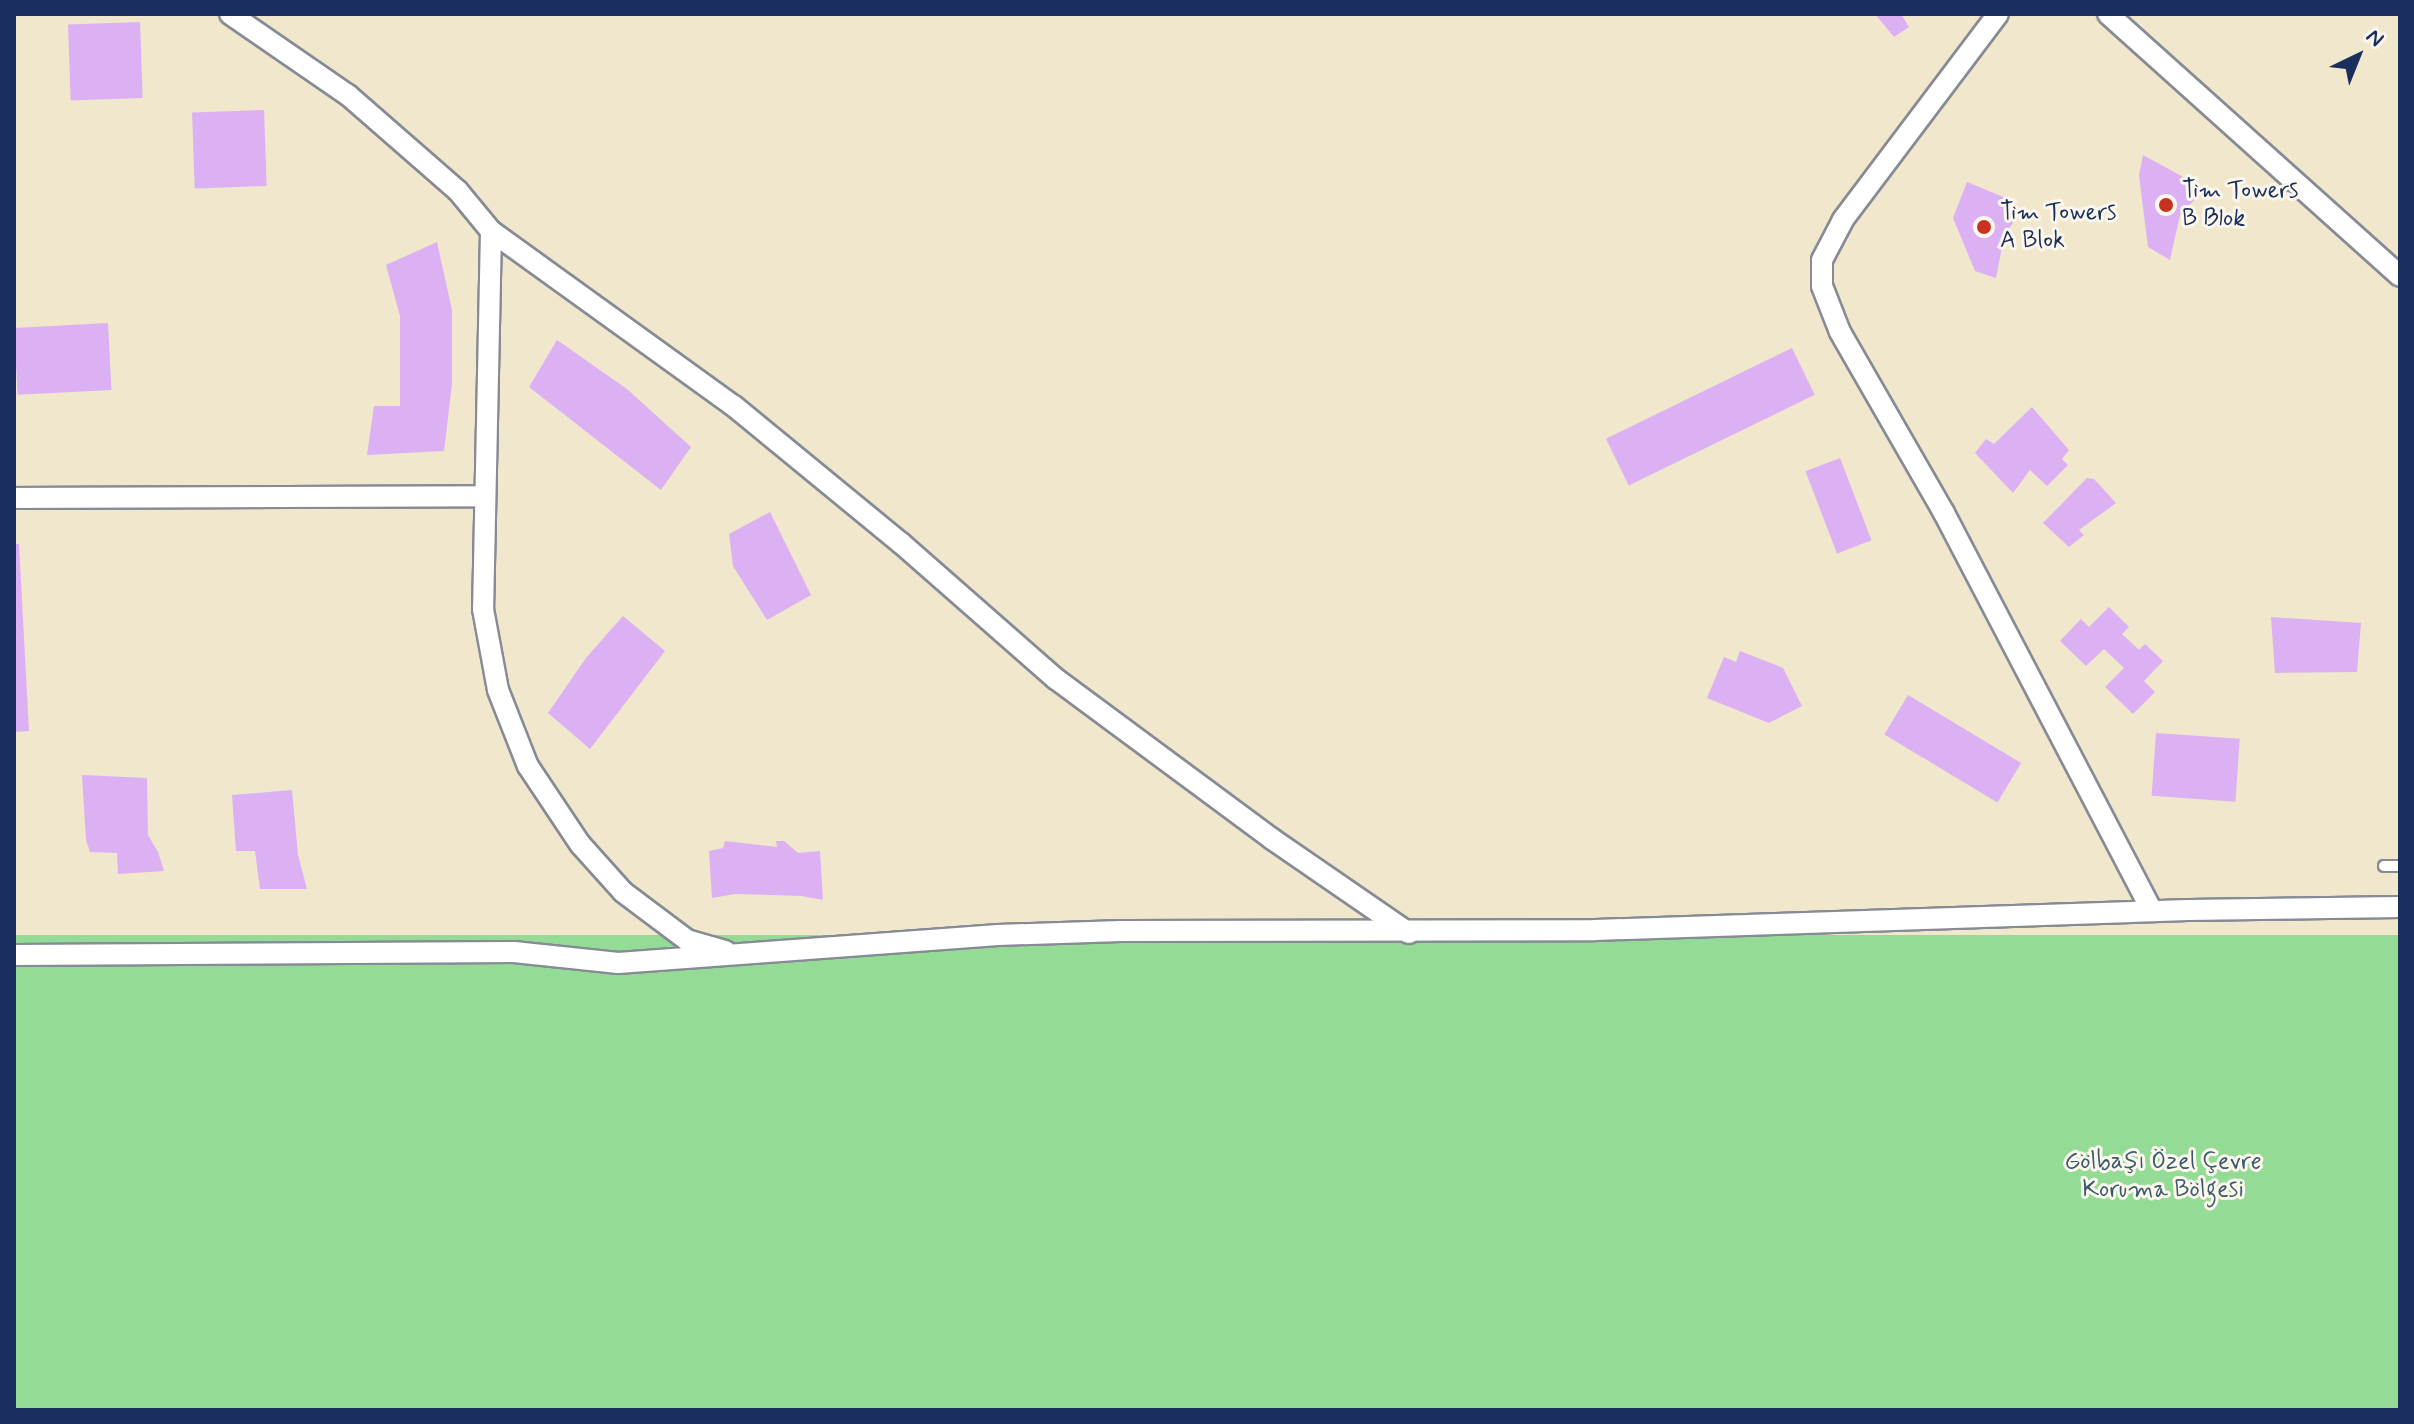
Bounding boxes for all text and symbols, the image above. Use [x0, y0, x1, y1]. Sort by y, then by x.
north arrow [2318, 16, 2398, 96]
text: N [2359, 23, 2389, 54]
place label: Tim Towers B Blok [2182, 177, 2298, 233]
marker: Tim Towers B Blok [2157, 196, 2175, 214]
place label: Tim Towers A Blok [2000, 199, 2116, 255]
marker: Tim Towers A Blok [1975, 218, 1993, 236]
park label: Gölbaşı Özel Çevre Koruma Bölgesi [2065, 1148, 2261, 1204]

